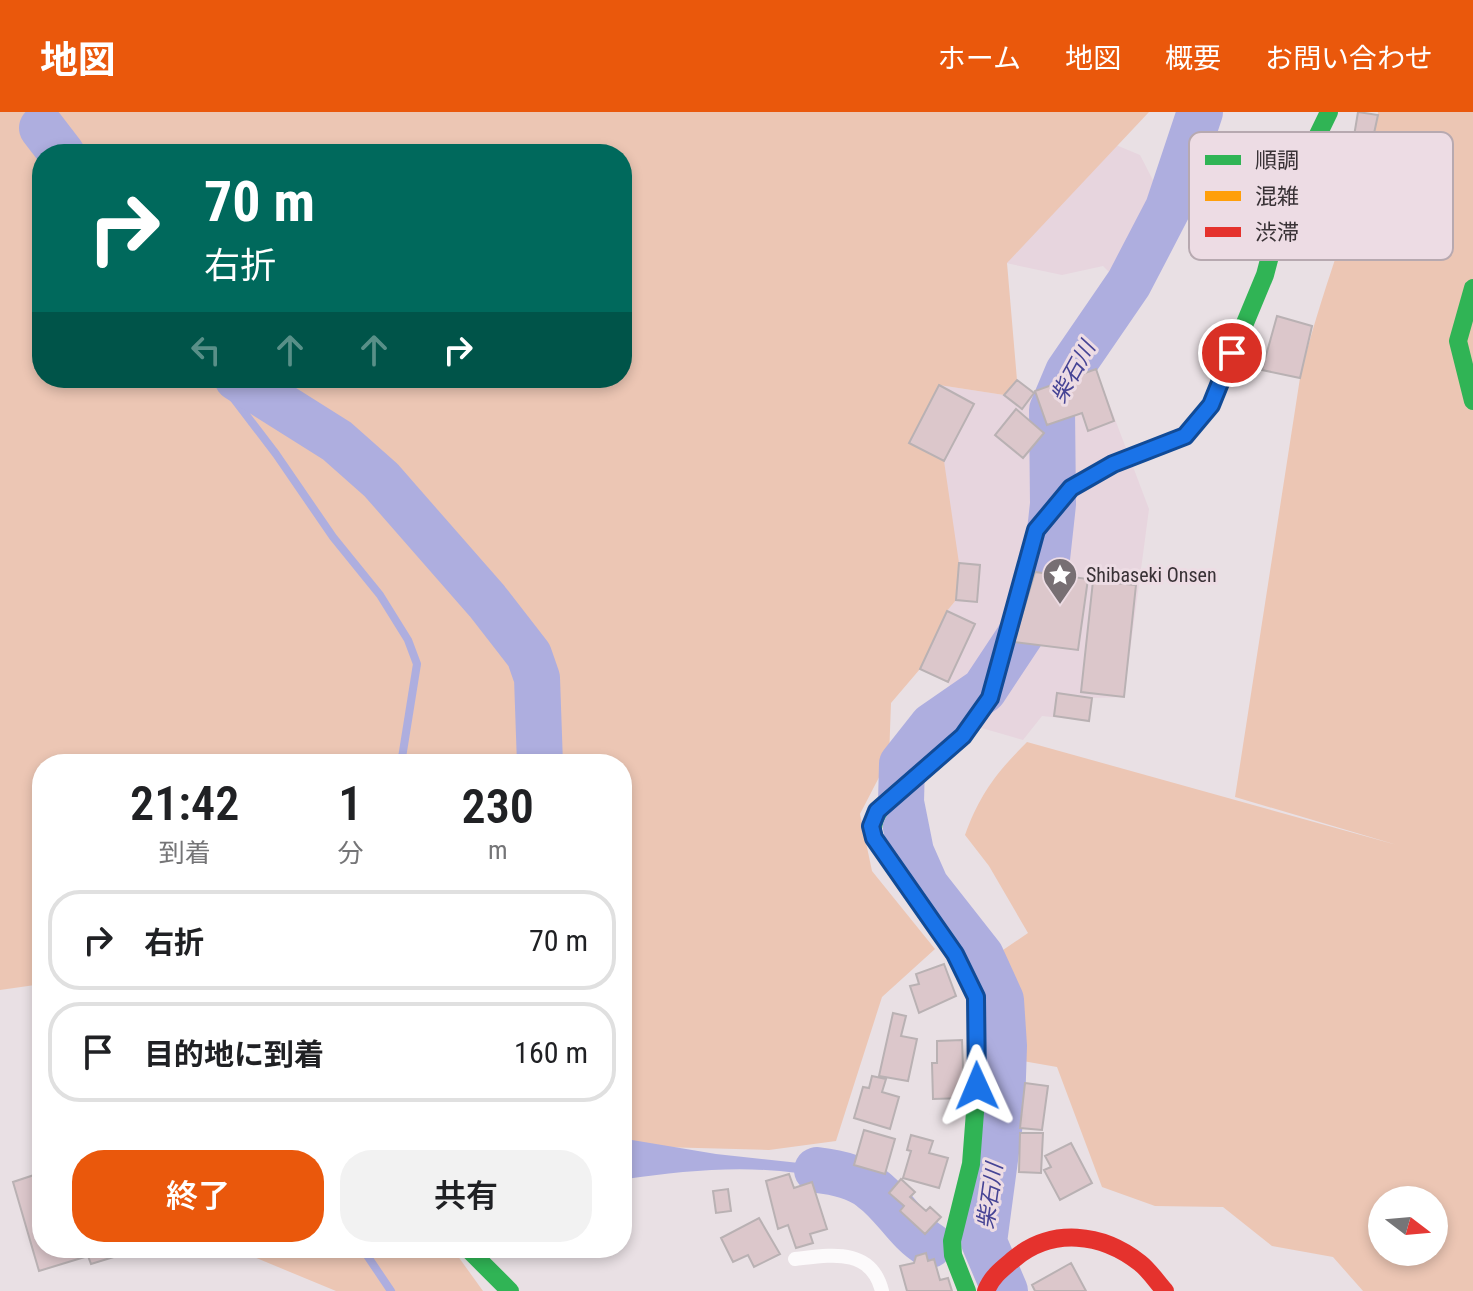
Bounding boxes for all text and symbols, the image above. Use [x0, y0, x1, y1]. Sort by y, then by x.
text: 地図 [40, 38, 116, 82]
text: ホーム [938, 42, 1021, 75]
text: 地図 [1065, 42, 1121, 75]
text: 概要 [1165, 42, 1221, 75]
text: お問い合わせ [1265, 42, 1433, 75]
legend [1189, 132, 1453, 260]
text: 順調 [1255, 148, 1299, 173]
text: 70 m [204, 169, 315, 235]
icon: right [72, 176, 176, 280]
text: 混雑 [1255, 184, 1299, 209]
text: 渋滞 [1255, 220, 1299, 245]
text: 右折 [204, 245, 276, 287]
pin [1198, 319, 1266, 387]
icon: left [184, 328, 228, 372]
icon: ahead [268, 328, 312, 372]
icon: ahead [352, 328, 396, 372]
icon: right [436, 328, 480, 372]
icon: arrive [1210, 331, 1254, 375]
water label: 柴石川 [1046, 335, 1101, 407]
place icon: Shibaseki Onsen [1041, 556, 1079, 606]
place label: Shibaseki Onsen [1086, 563, 1217, 587]
text: 21:42 [130, 775, 239, 832]
text: 1 [338, 775, 362, 832]
text: 230 [462, 778, 534, 835]
text: m [488, 835, 508, 865]
text: 到着 [159, 838, 211, 868]
text: 分 [337, 838, 363, 868]
icon: right [76, 918, 120, 962]
text: 70 m [529, 923, 588, 958]
text: 右折 [144, 925, 204, 960]
icon: arrive [76, 1030, 120, 1074]
text: 160 m [514, 1035, 588, 1070]
text: 目的地に到着 [144, 1037, 324, 1072]
position arrow [935, 1044, 1019, 1128]
button: 終了 [72, 1150, 324, 1242]
button: 共有 [340, 1150, 592, 1242]
water label: 柴石川 [973, 1160, 1007, 1230]
north arrow [1368, 1186, 1448, 1266]
map controls [1368, 1186, 1448, 1266]

